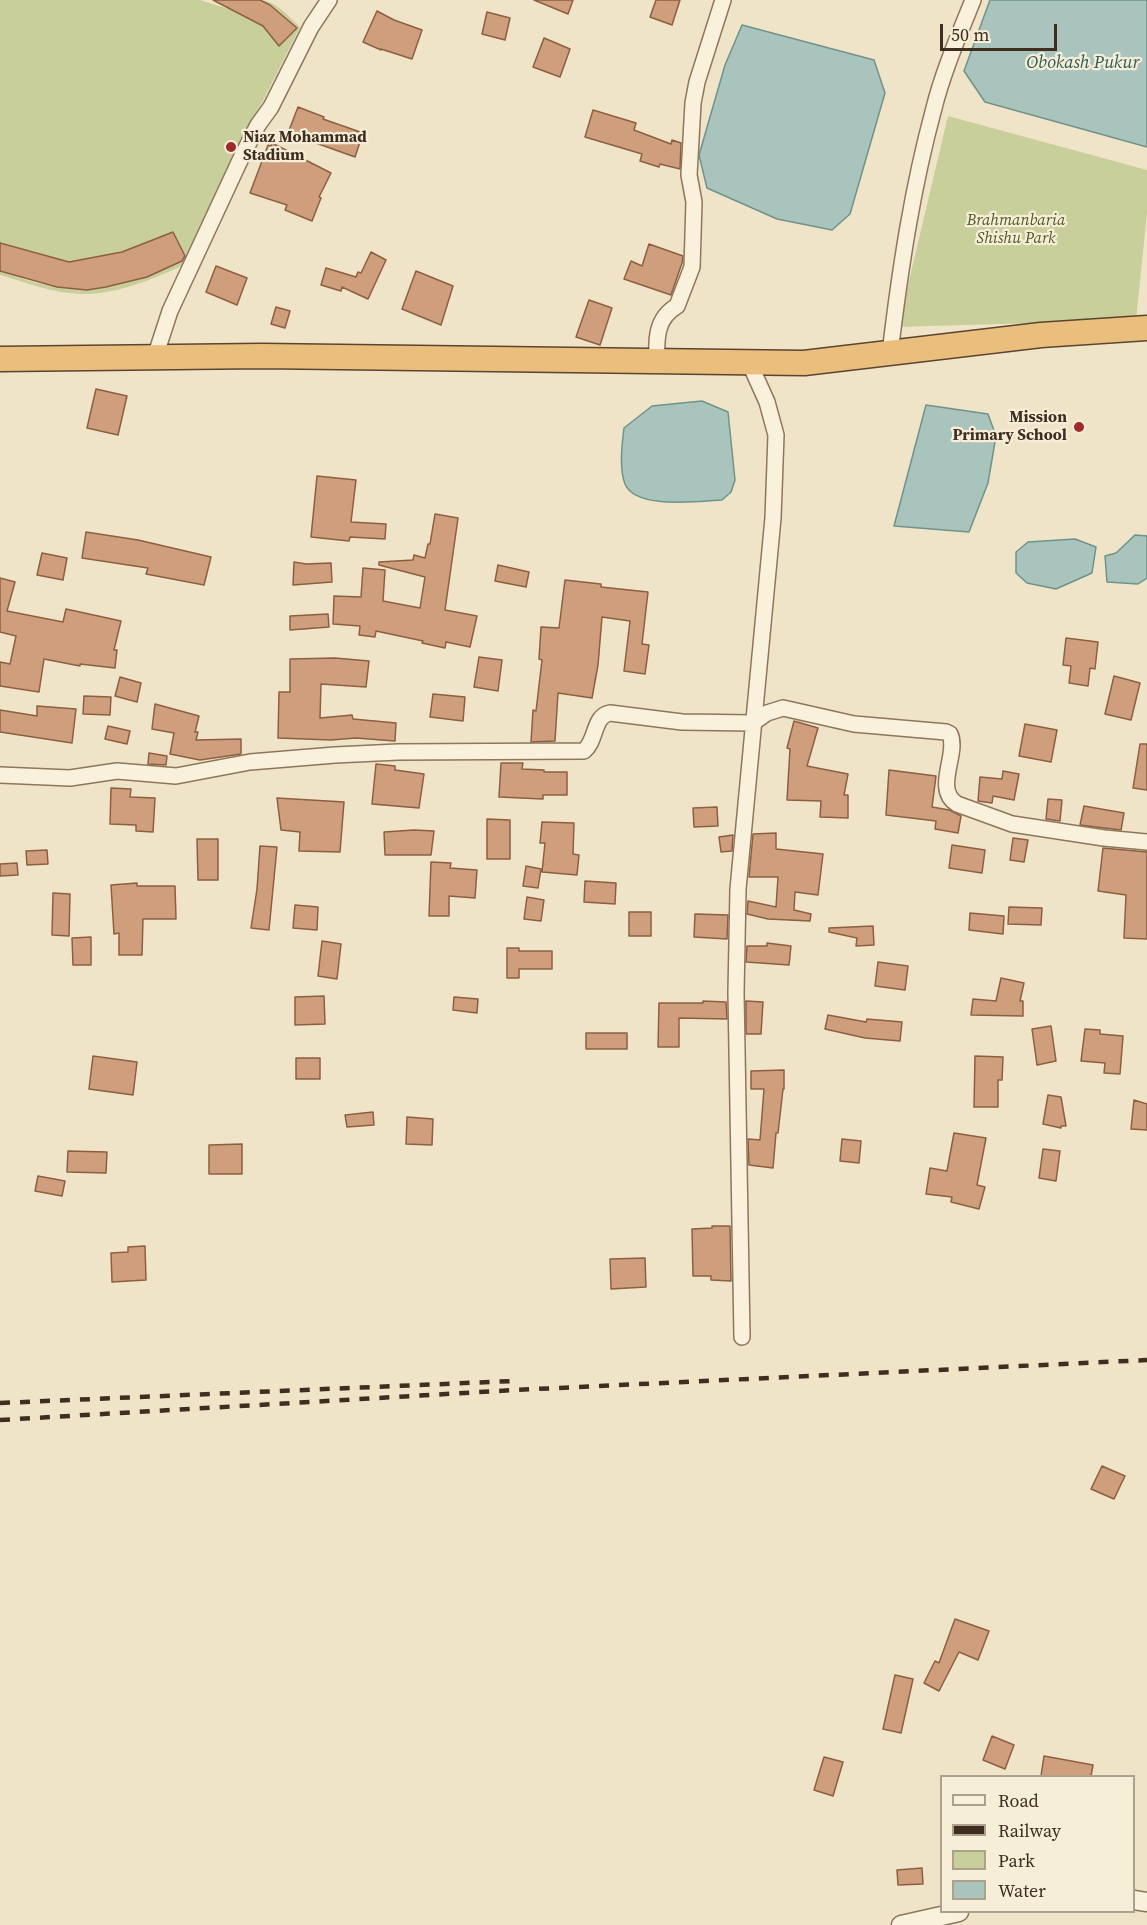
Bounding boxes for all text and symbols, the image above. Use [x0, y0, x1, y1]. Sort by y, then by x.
scale bar [943, 12, 1060, 50]
text: 50 m [951, 22, 989, 47]
water label: Obokash Pukur [1026, 52, 1140, 74]
place label: Niaz Mohammad Stadium [243, 128, 367, 166]
marker: Niaz Mohammad Stadium [224, 140, 238, 154]
park label: Brahmanbaria Shishu Park [967, 211, 1065, 249]
place label: Mission Primary School [953, 408, 1067, 446]
marker: Mission Primary School [1072, 420, 1086, 434]
legend [940, 1775, 1135, 1913]
text: Road [998, 1788, 1039, 1813]
text: Railway [998, 1818, 1061, 1843]
text: Park [998, 1848, 1035, 1873]
text: Water [998, 1878, 1046, 1903]

